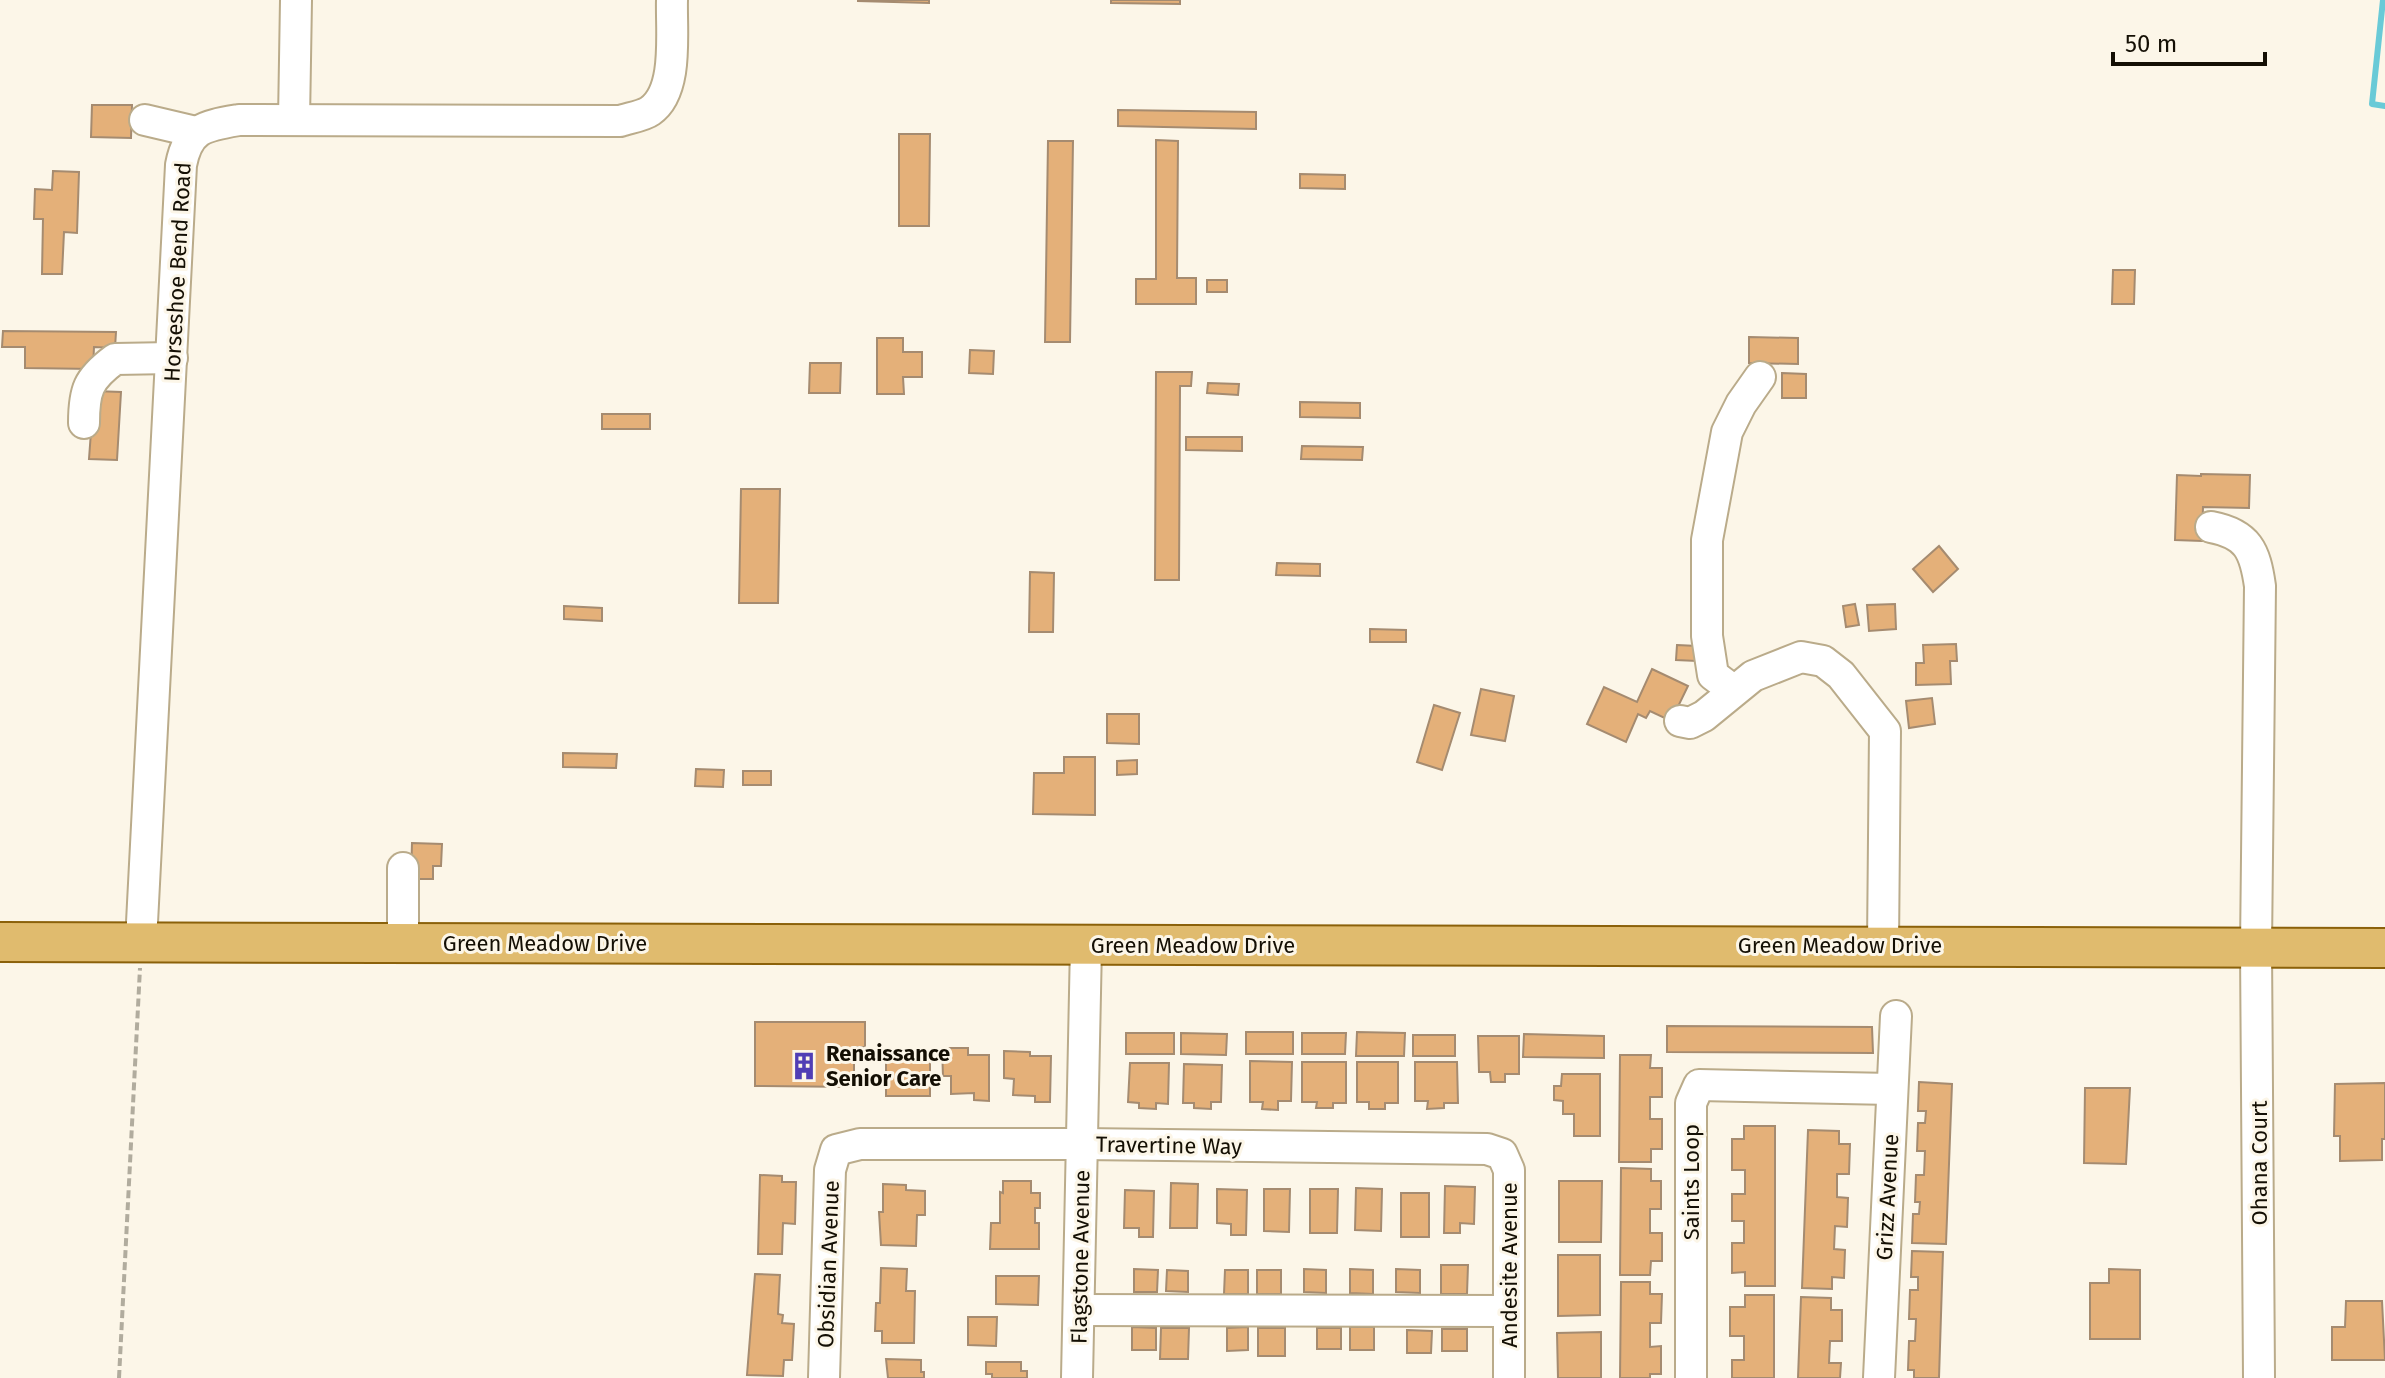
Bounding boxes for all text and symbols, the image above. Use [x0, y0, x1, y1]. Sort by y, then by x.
scale bar [2113, 16, 2265, 66]
text: 50 m [2125, 30, 2177, 58]
street label: Horseshoe Bend Road [158, 161, 197, 383]
street label: Green Meadow Drive [443, 930, 647, 957]
street label: Green Meadow Drive [1091, 932, 1295, 959]
street label: Green Meadow Drive [1738, 932, 1942, 959]
place label: Renaissance Senior Care [826, 1040, 950, 1092]
building icon: Renaissance Senior Care [789, 1051, 819, 1081]
street label: Ohana Court [2246, 1101, 2273, 1225]
street label: Saints Loop [1678, 1124, 1705, 1240]
street label: Travertine Way [1096, 1131, 1242, 1160]
street label: Grizz Avenue [1871, 1133, 1904, 1261]
street label: Flagstone Avenue [1065, 1170, 1096, 1344]
street label: Obsidian Avenue [812, 1180, 845, 1348]
street label: Andesite Avenue [1496, 1182, 1523, 1348]

